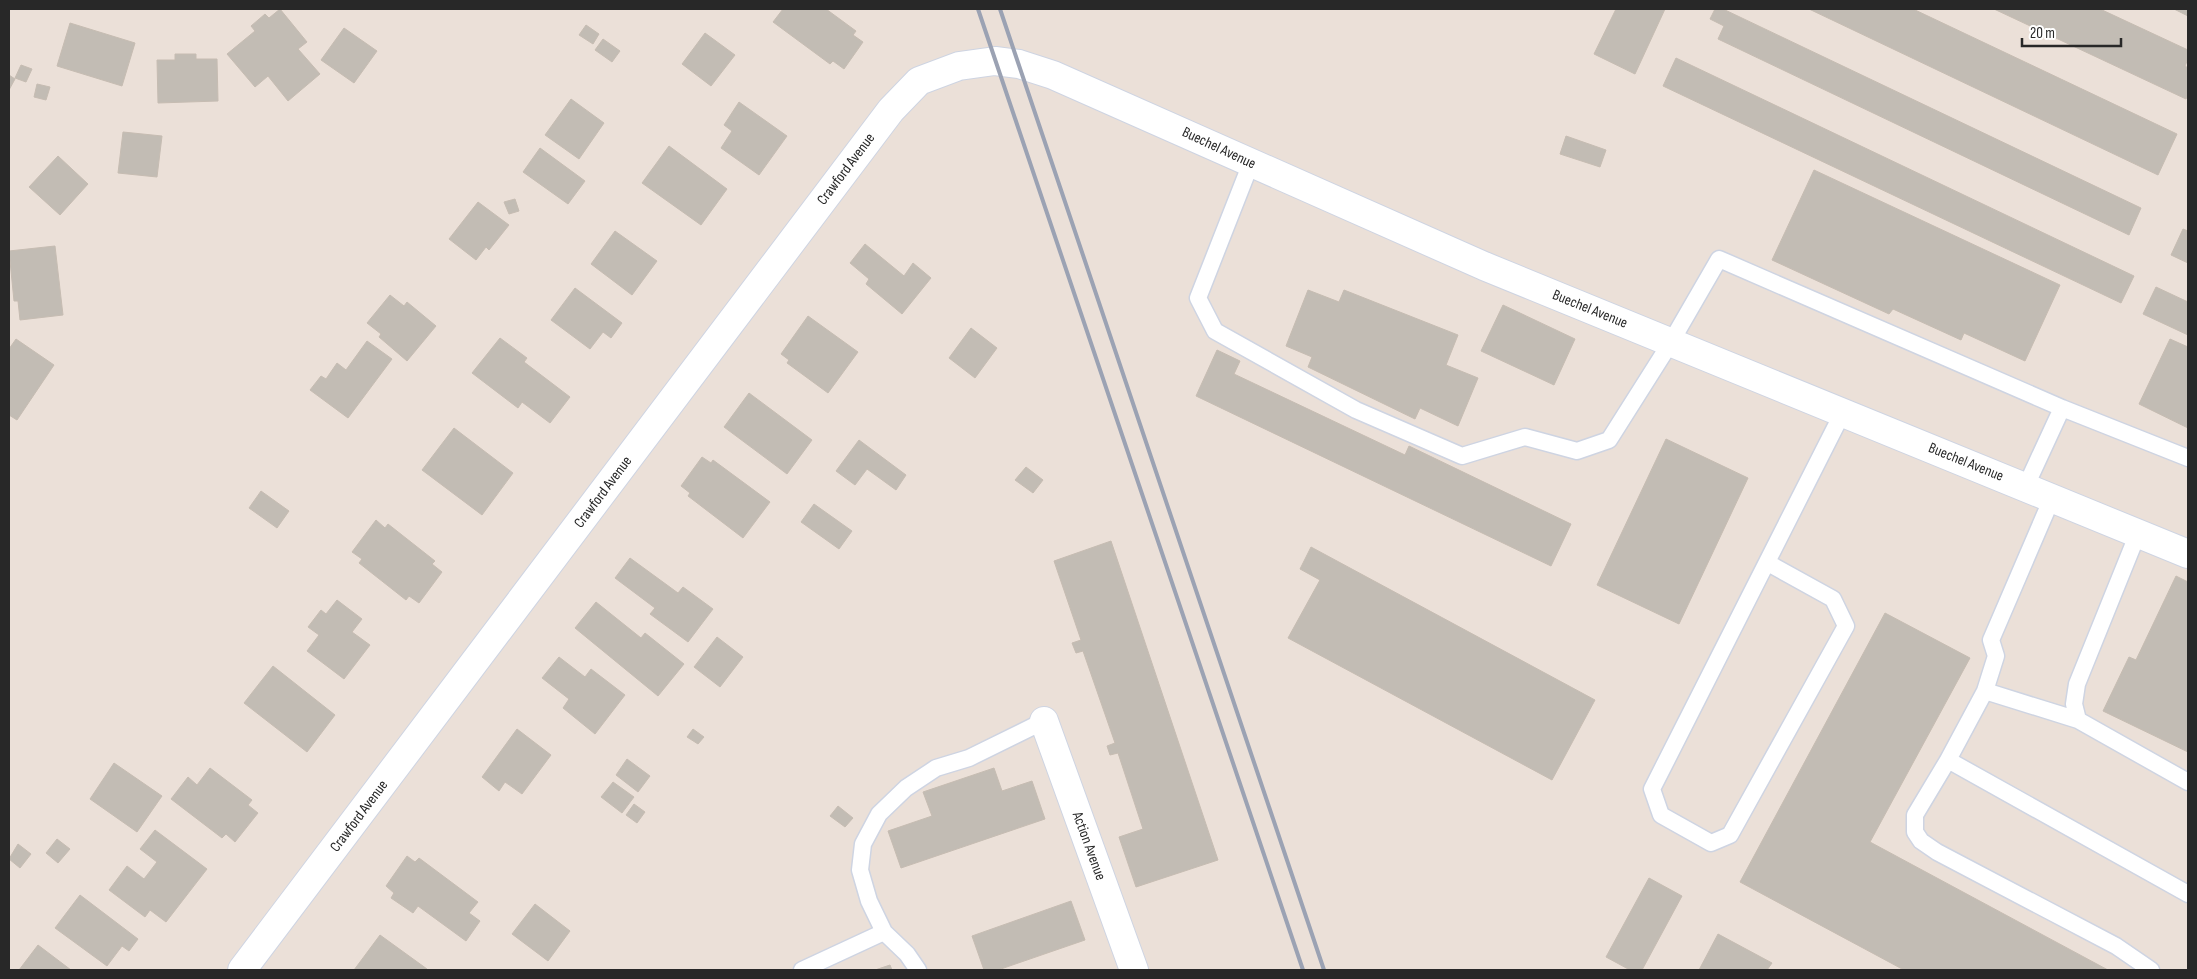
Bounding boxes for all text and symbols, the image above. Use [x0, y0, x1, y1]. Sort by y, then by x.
scale bar [2022, 15, 2121, 47]
text: 20 m [2030, 24, 2055, 43]
street label: Buechel Avenue [1179, 123, 1259, 173]
street label: Crawford Avenue [813, 129, 879, 209]
street label: Buechel Avenue [1550, 285, 1630, 333]
street label: Buechel Avenue [1926, 438, 2006, 486]
street label: Crawford Avenue [570, 452, 636, 532]
street label: Crawford Avenue [326, 776, 392, 856]
street label: Action Avenue [1067, 808, 1110, 883]

